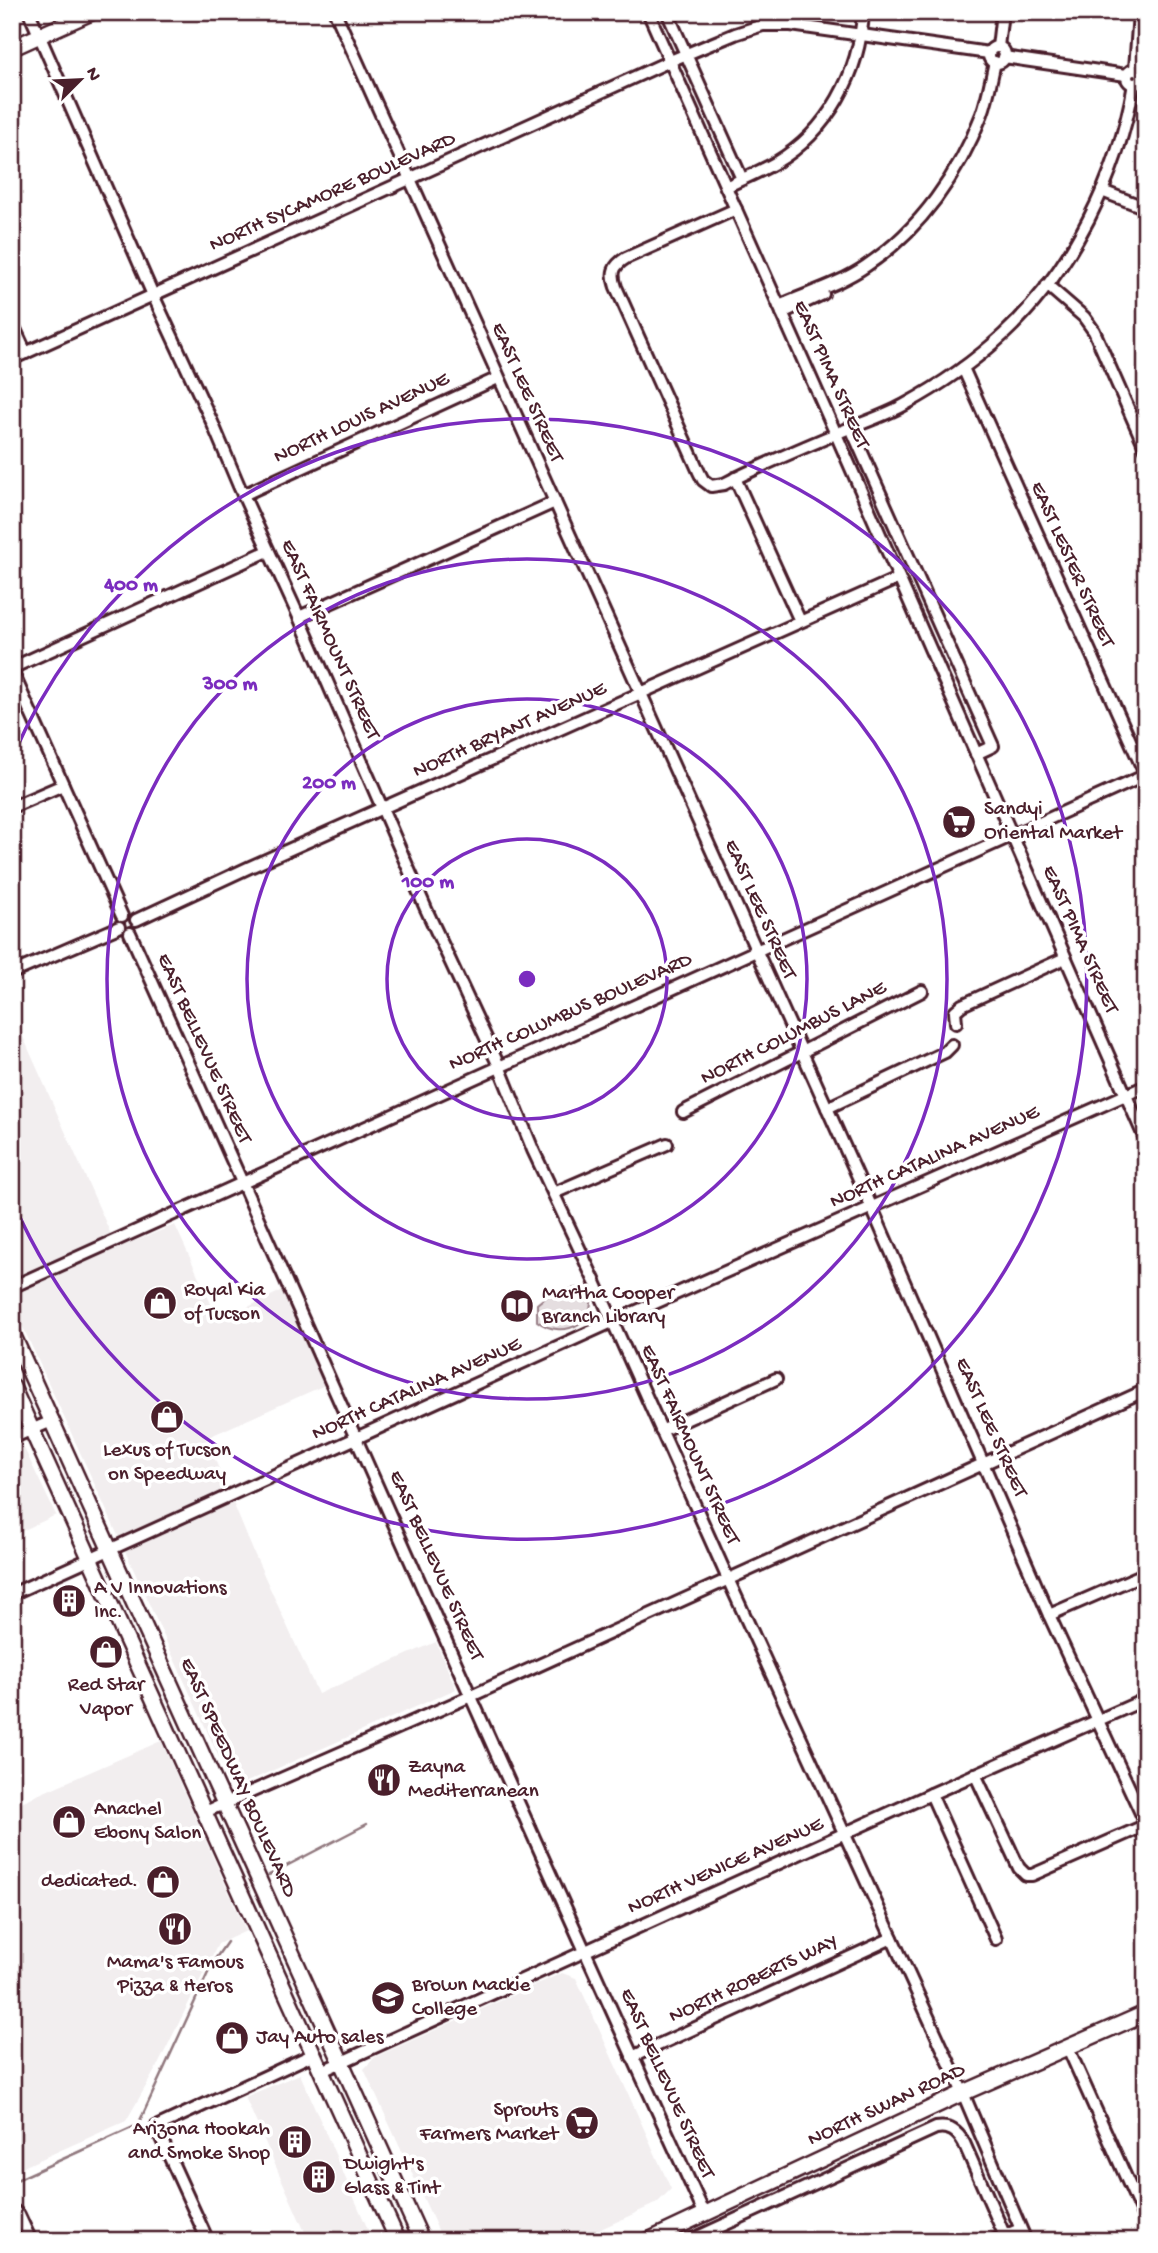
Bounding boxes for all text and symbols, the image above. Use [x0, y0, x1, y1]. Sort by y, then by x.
north arrow [46, 46, 116, 116]
text: N [79, 64, 105, 85]
street label: NORTH SYCAMORE BOULEVARD [206, 127, 460, 259]
street label: EAST PIMA STREET [786, 297, 874, 454]
street label: EAST LEE STREET [484, 319, 568, 468]
street label: NORTH LOUIS AVENUE [270, 367, 455, 471]
street label: EAST LESTER STREET [1023, 478, 1119, 653]
street label: EAST FAIRMOUNT STREET [274, 536, 385, 745]
text: 400 m [103, 574, 158, 599]
text: 300 m [202, 673, 257, 698]
street label: NORTH BRYANT AVENUE [409, 677, 611, 785]
text: 200 m [302, 772, 356, 797]
place label: Sandyi Oriental Market [984, 798, 1124, 847]
supermarket icon: Sandyi Oriental Market [940, 803, 978, 841]
street label: EAST LEE STREET [717, 836, 801, 985]
street label: EAST PIMA STREET [1035, 862, 1123, 1019]
text: 100 m [401, 871, 454, 896]
street label: NORTH COLUMBUS BOULEVARD [446, 948, 697, 1078]
street label: EAST BELLEVUE STREET [150, 950, 257, 1149]
centre of rings [515, 967, 539, 991]
street label: NORTH COLUMBUS LANE [697, 976, 892, 1092]
street label: NORTH CATALINA AVENUE [826, 1100, 1044, 1215]
place label: Royal Kia of Tucson [184, 1279, 267, 1328]
place label: Martha Cooper Branch Library [541, 1282, 676, 1331]
shop icon: Royal Kia of Tucson [141, 1284, 179, 1322]
library icon: Martha Cooper Branch Library [498, 1287, 536, 1325]
street label: NORTH CATALINA AVENUE [308, 1332, 526, 1447]
street label: EAST FAIRMOUNT STREET [634, 1341, 745, 1550]
street label: EAST LEE STREET [948, 1354, 1032, 1503]
shop icon: Lexus of Tucson on Speedway [148, 1398, 186, 1436]
place label: Lexus of Tucson on Speedway [103, 1439, 231, 1488]
street label: EAST BELLEVUE STREET [382, 1467, 489, 1666]
place label: A V Innovations Inc. [94, 1577, 228, 1626]
building icon: A V Innovations Inc. [50, 1582, 88, 1620]
shop icon: Red Star Vapor [87, 1633, 125, 1671]
street label: EAST SPEEDWAY BOULEVARD [173, 1654, 301, 1902]
place label: Red Star Vapor [68, 1674, 146, 1723]
place label: Zayna Mediterranean [408, 1756, 539, 1805]
restaurant icon: Zayna Mediterranean [365, 1761, 403, 1799]
place label: Anachel Ebony Salon [94, 1798, 201, 1847]
shop icon: Anachel Ebony Salon [50, 1803, 88, 1841]
street label: NORTH VENICE AVENUE [624, 1812, 828, 1921]
shop icon: dedicated. [144, 1863, 182, 1901]
place label: dedicated. [41, 1870, 138, 1895]
restaurant icon: Mama's Famous Pizza & Heros [156, 1910, 194, 1948]
street label: NORTH ROBERTS WAY [665, 1930, 843, 2030]
place label: Mama's Famous Pizza & Heros [107, 1951, 245, 2000]
place label: Brown Mackie College [411, 1974, 532, 2023]
school or university icon: Brown Mackie College [369, 1979, 407, 2017]
street label: EAST BELLEVUE STREET [613, 1985, 720, 2184]
shop icon: Jay Auto sales [213, 2019, 251, 2057]
place label: Jay Auto sales [256, 2026, 385, 2051]
street label: NORTH SWAN ROAD [804, 2058, 970, 2153]
place label: Sprouts Farmers Market [419, 2099, 560, 2148]
supermarket icon: Sprouts Farmers Market [563, 2104, 601, 2142]
place label: Arizona Hookah and Smoke Shop [128, 2118, 271, 2167]
building icon: Arizona Hookah and Smoke Shop [276, 2123, 314, 2161]
place label: Dwight's Glass & Tint [342, 2153, 442, 2202]
building icon: Dwight's Glass & Tint [300, 2158, 338, 2196]

